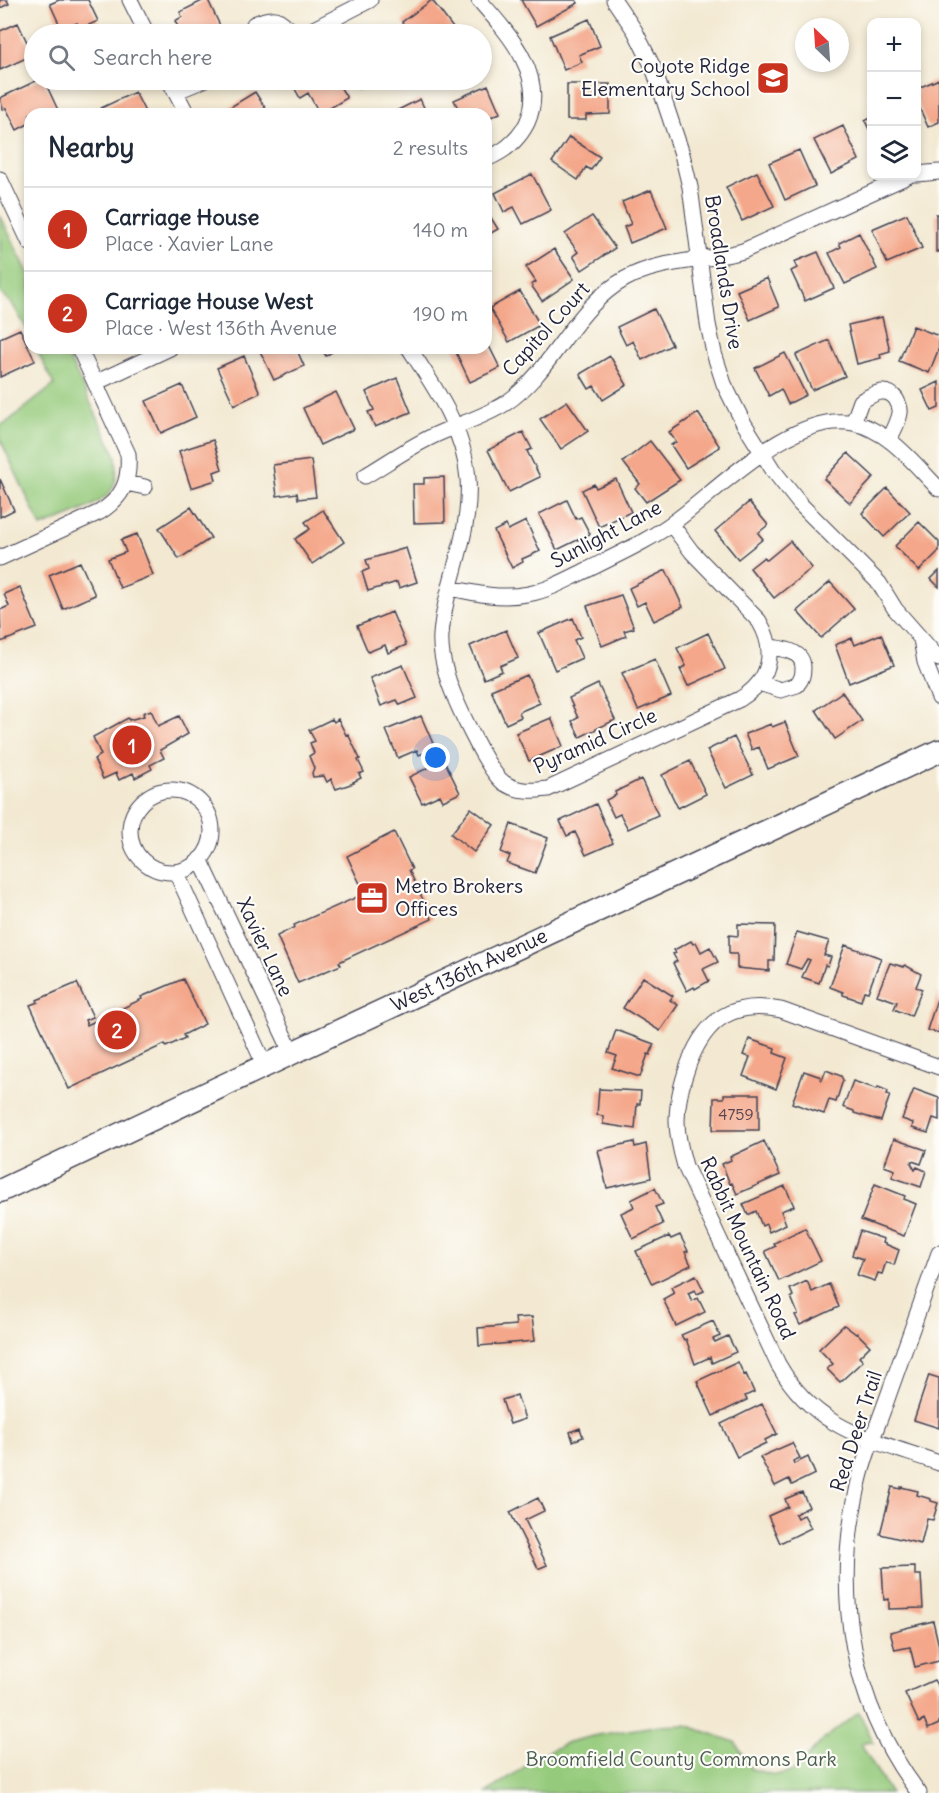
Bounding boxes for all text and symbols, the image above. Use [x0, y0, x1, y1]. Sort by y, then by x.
north arrow [795, 18, 849, 72]
map controls [867, 18, 921, 180]
button: + [867, 18, 921, 72]
search box [24, 24, 492, 90]
icon: search [45, 41, 78, 74]
text: Search here [93, 43, 212, 71]
place label: Coyote Ridge Elementary School [581, 53, 750, 101]
school or university icon: Coyote Ridge Elementary School [755, 60, 791, 96]
button: − [867, 72, 921, 126]
button: layers [867, 126, 921, 180]
text: Nearby [48, 131, 134, 164]
text: 2 results [393, 135, 468, 160]
street label: Broadlands Drive [700, 193, 749, 351]
text: Carriage House [105, 203, 259, 231]
text: 1 [64, 217, 71, 242]
text: 140 m [413, 217, 468, 242]
text: Place · Xavier Lane [105, 231, 274, 256]
street label: Capitol Court [497, 276, 595, 381]
text: Carriage House West [105, 287, 313, 315]
text: 2 [62, 301, 73, 326]
text: 190 m [413, 301, 468, 326]
text: Place · West 136th Avenue [105, 315, 337, 340]
street label: Sunlight Lane [546, 494, 665, 573]
street label: Pyramid Circle [529, 702, 660, 779]
pin: 1 [112, 722, 152, 768]
your location [421, 743, 450, 772]
place label: Metro Brokers Offices [395, 873, 523, 921]
office icon: Metro Brokers Offices [354, 880, 390, 916]
street label: Xavier Lane [232, 893, 299, 1000]
street label: West 136th Avenue [387, 922, 551, 1017]
pin: 2 [98, 1008, 136, 1052]
house number: 4759 [718, 1104, 754, 1124]
street label: Rabbit Mountain Road [695, 1153, 802, 1343]
street label: Red Deer Trail [824, 1367, 887, 1494]
park label: Broomfield County Commons Park [525, 1746, 837, 1771]

